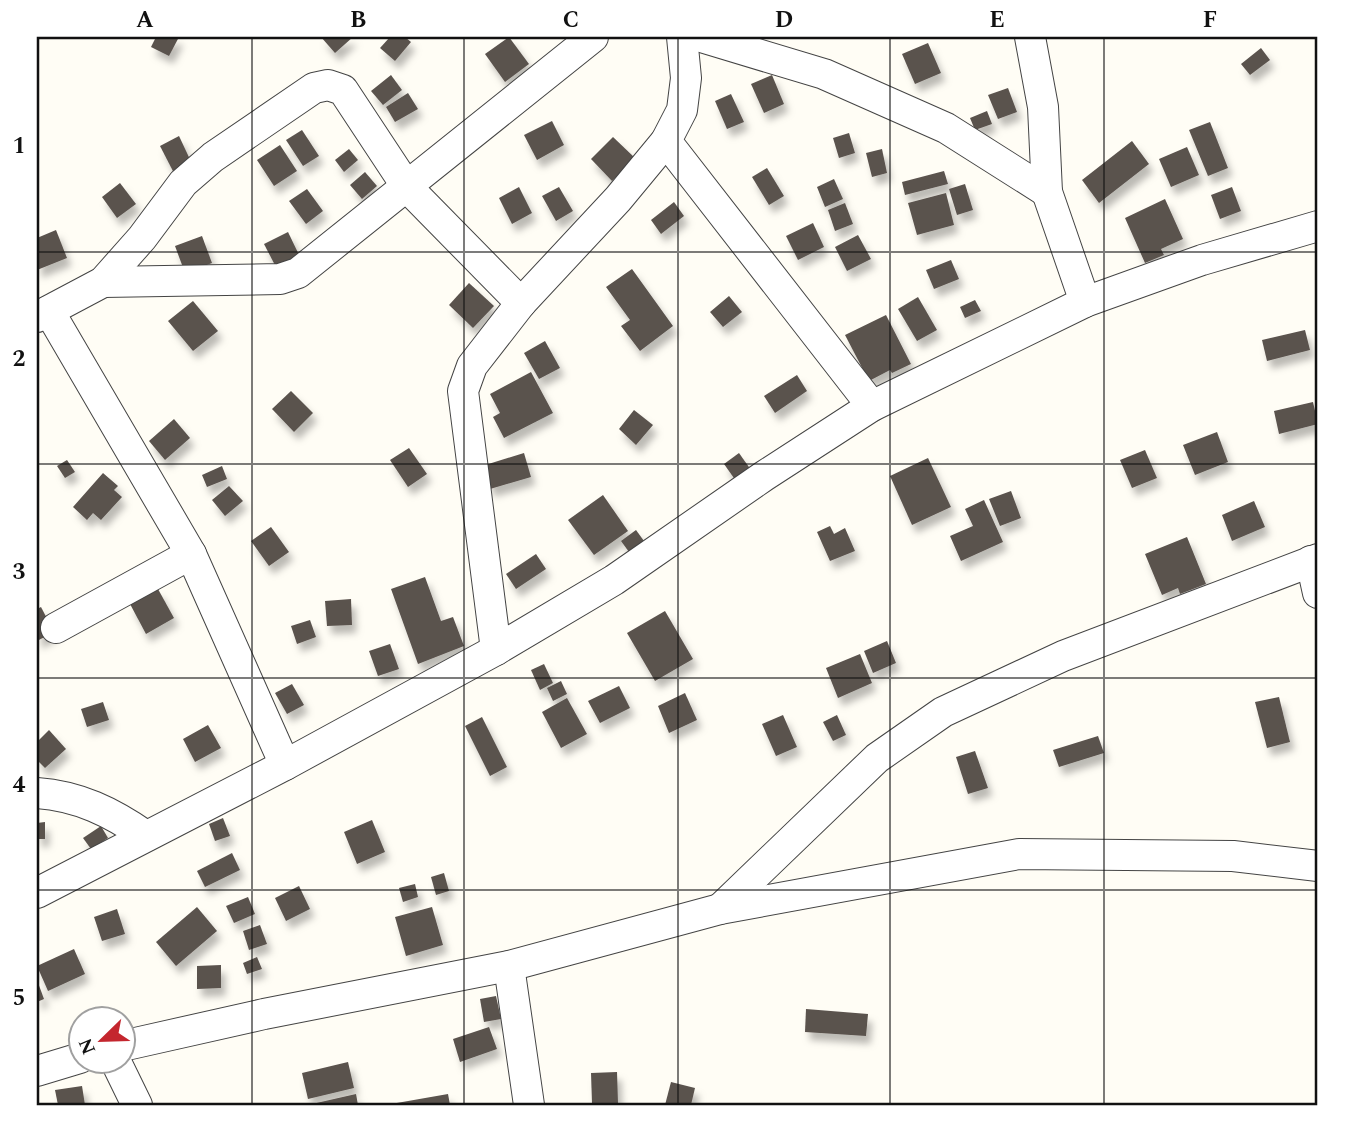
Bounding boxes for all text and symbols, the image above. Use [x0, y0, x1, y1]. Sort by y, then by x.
text: A [136, 3, 154, 38]
text: B [350, 3, 366, 38]
text: C [563, 3, 579, 38]
text: D [775, 3, 793, 38]
text: E [989, 3, 1005, 38]
text: F [1203, 3, 1217, 38]
text: 1 [13, 129, 25, 164]
text: 2 [13, 342, 26, 377]
text: 3 [13, 555, 26, 590]
text: 4 [13, 768, 26, 803]
text: 5 [13, 981, 25, 1016]
north arrow [66, 1006, 136, 1076]
text: N [71, 1033, 104, 1059]

